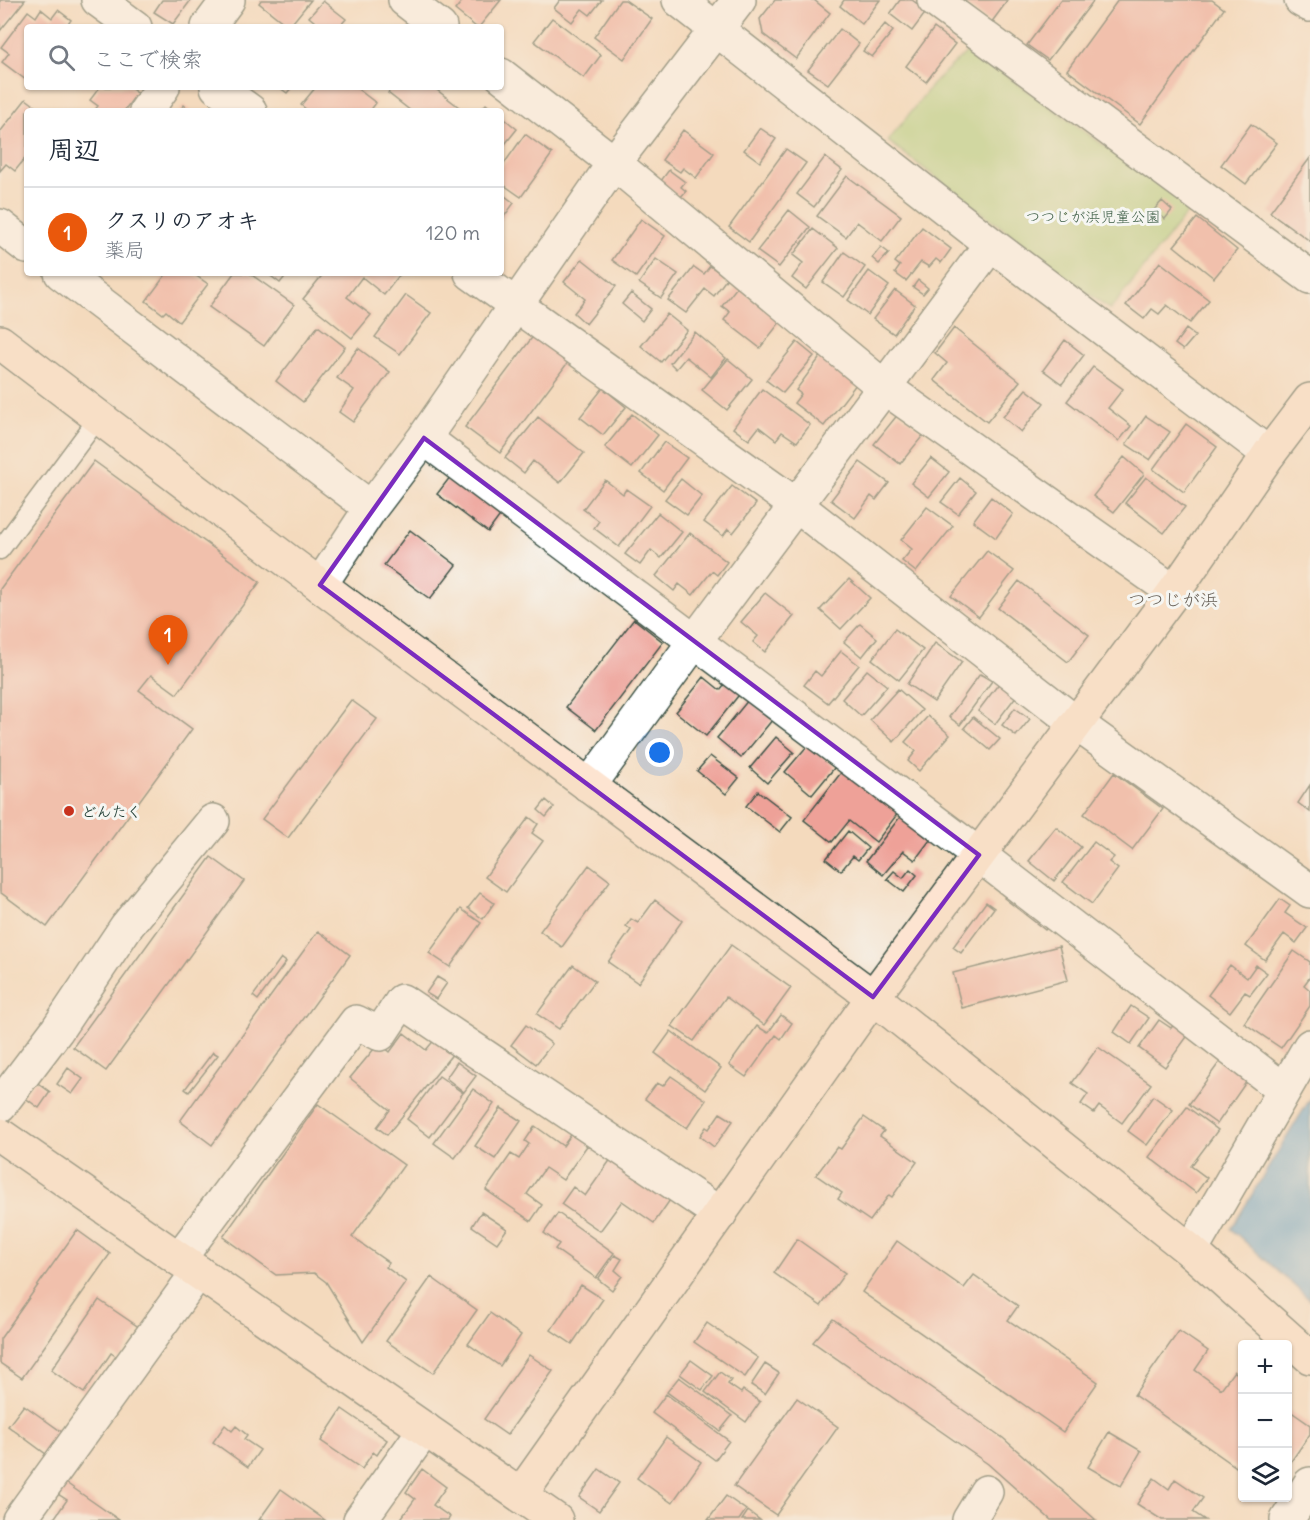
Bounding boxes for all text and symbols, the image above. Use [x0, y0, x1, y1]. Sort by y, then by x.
search box [24, 24, 504, 90]
icon: search [45, 41, 78, 74]
text: ここで検索 [93, 45, 203, 73]
text: 周辺 [48, 133, 100, 166]
text: クスリのアオキ [105, 206, 259, 234]
park label: つつじが浜児童公園 [1025, 207, 1161, 226]
text: 1 [64, 220, 71, 245]
text: 120 m [426, 220, 480, 245]
text: 薬局 [105, 237, 145, 262]
district label: つつじが浜 [1128, 588, 1218, 611]
pin: 1 [148, 616, 188, 665]
your location [645, 738, 674, 767]
place label: どんたく [81, 802, 142, 821]
marker: どんたく [62, 804, 76, 818]
map controls [1238, 1340, 1292, 1502]
button: + [1238, 1340, 1292, 1394]
button: − [1238, 1394, 1292, 1448]
button: layers [1238, 1448, 1292, 1502]

